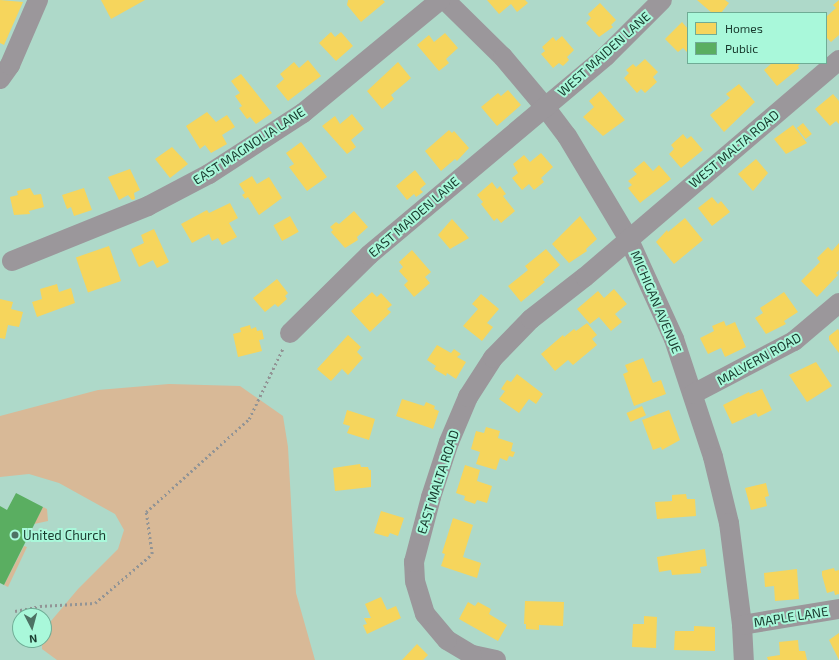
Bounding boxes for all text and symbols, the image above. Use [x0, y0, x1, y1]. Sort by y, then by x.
street label: WEST MAIDEN LANE [554, 8, 654, 100]
legend [687, 12, 827, 64]
text: Homes [725, 21, 763, 35]
text: Public [725, 41, 758, 55]
street label: EAST MAGNOLIA LANE [190, 104, 308, 188]
street label: WEST MALTA ROAD [686, 107, 782, 191]
street label: EAST MAIDEN LANE [365, 173, 463, 261]
street label: MICHIGAN AVENUE [627, 248, 685, 356]
street label: MALVERN ROAD [714, 329, 804, 389]
street label: EAST MALTA ROAD [414, 428, 462, 536]
place label: United Church [23, 527, 106, 543]
marker: United Church [10, 530, 20, 540]
street label: MAPLE LANE [753, 603, 829, 631]
north arrow [12, 608, 52, 648]
text: N [29, 633, 38, 646]

